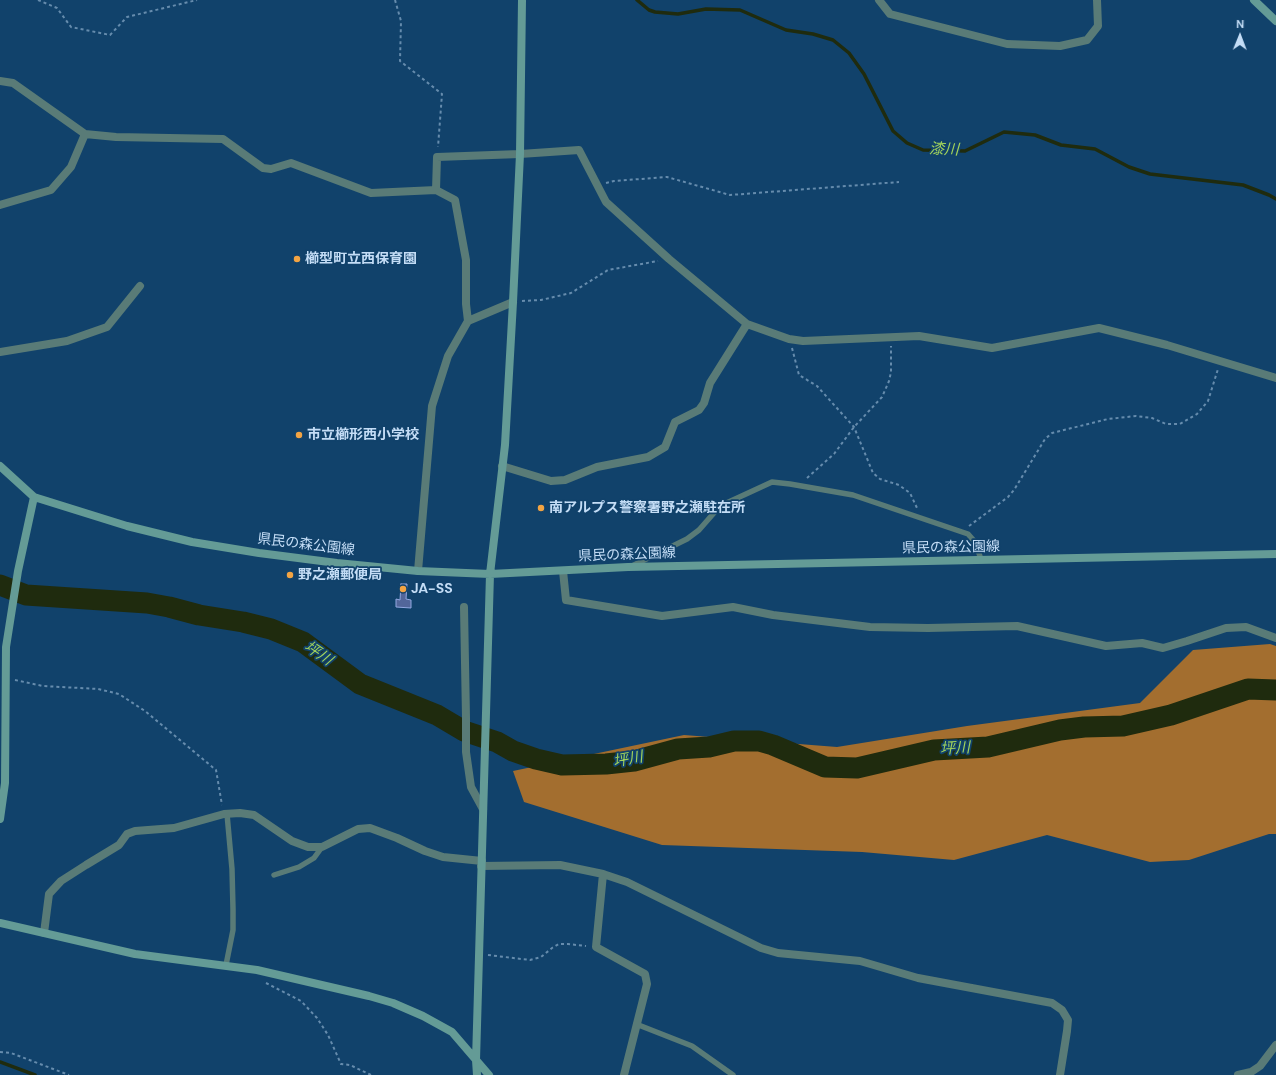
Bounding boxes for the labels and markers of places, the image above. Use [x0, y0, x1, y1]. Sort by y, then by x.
place label: 櫛型町立西保育園 [305, 251, 417, 267]
marker: 櫛型町立西保育園 [292, 254, 302, 264]
place label: 市立櫛形西小学校 [307, 427, 419, 443]
marker: 市立櫛形西小学校 [294, 430, 304, 440]
place label: 南アルプス警察署野之瀬駐在所 [549, 500, 745, 516]
marker: 南アルプス警察署野之瀬駐在所 [536, 503, 546, 513]
place label: 野之瀬郵便局 [298, 567, 382, 583]
marker: 野之瀬郵便局 [285, 570, 295, 580]
place label: JA-SS [411, 581, 453, 597]
marker: JA-SS [398, 584, 408, 594]

